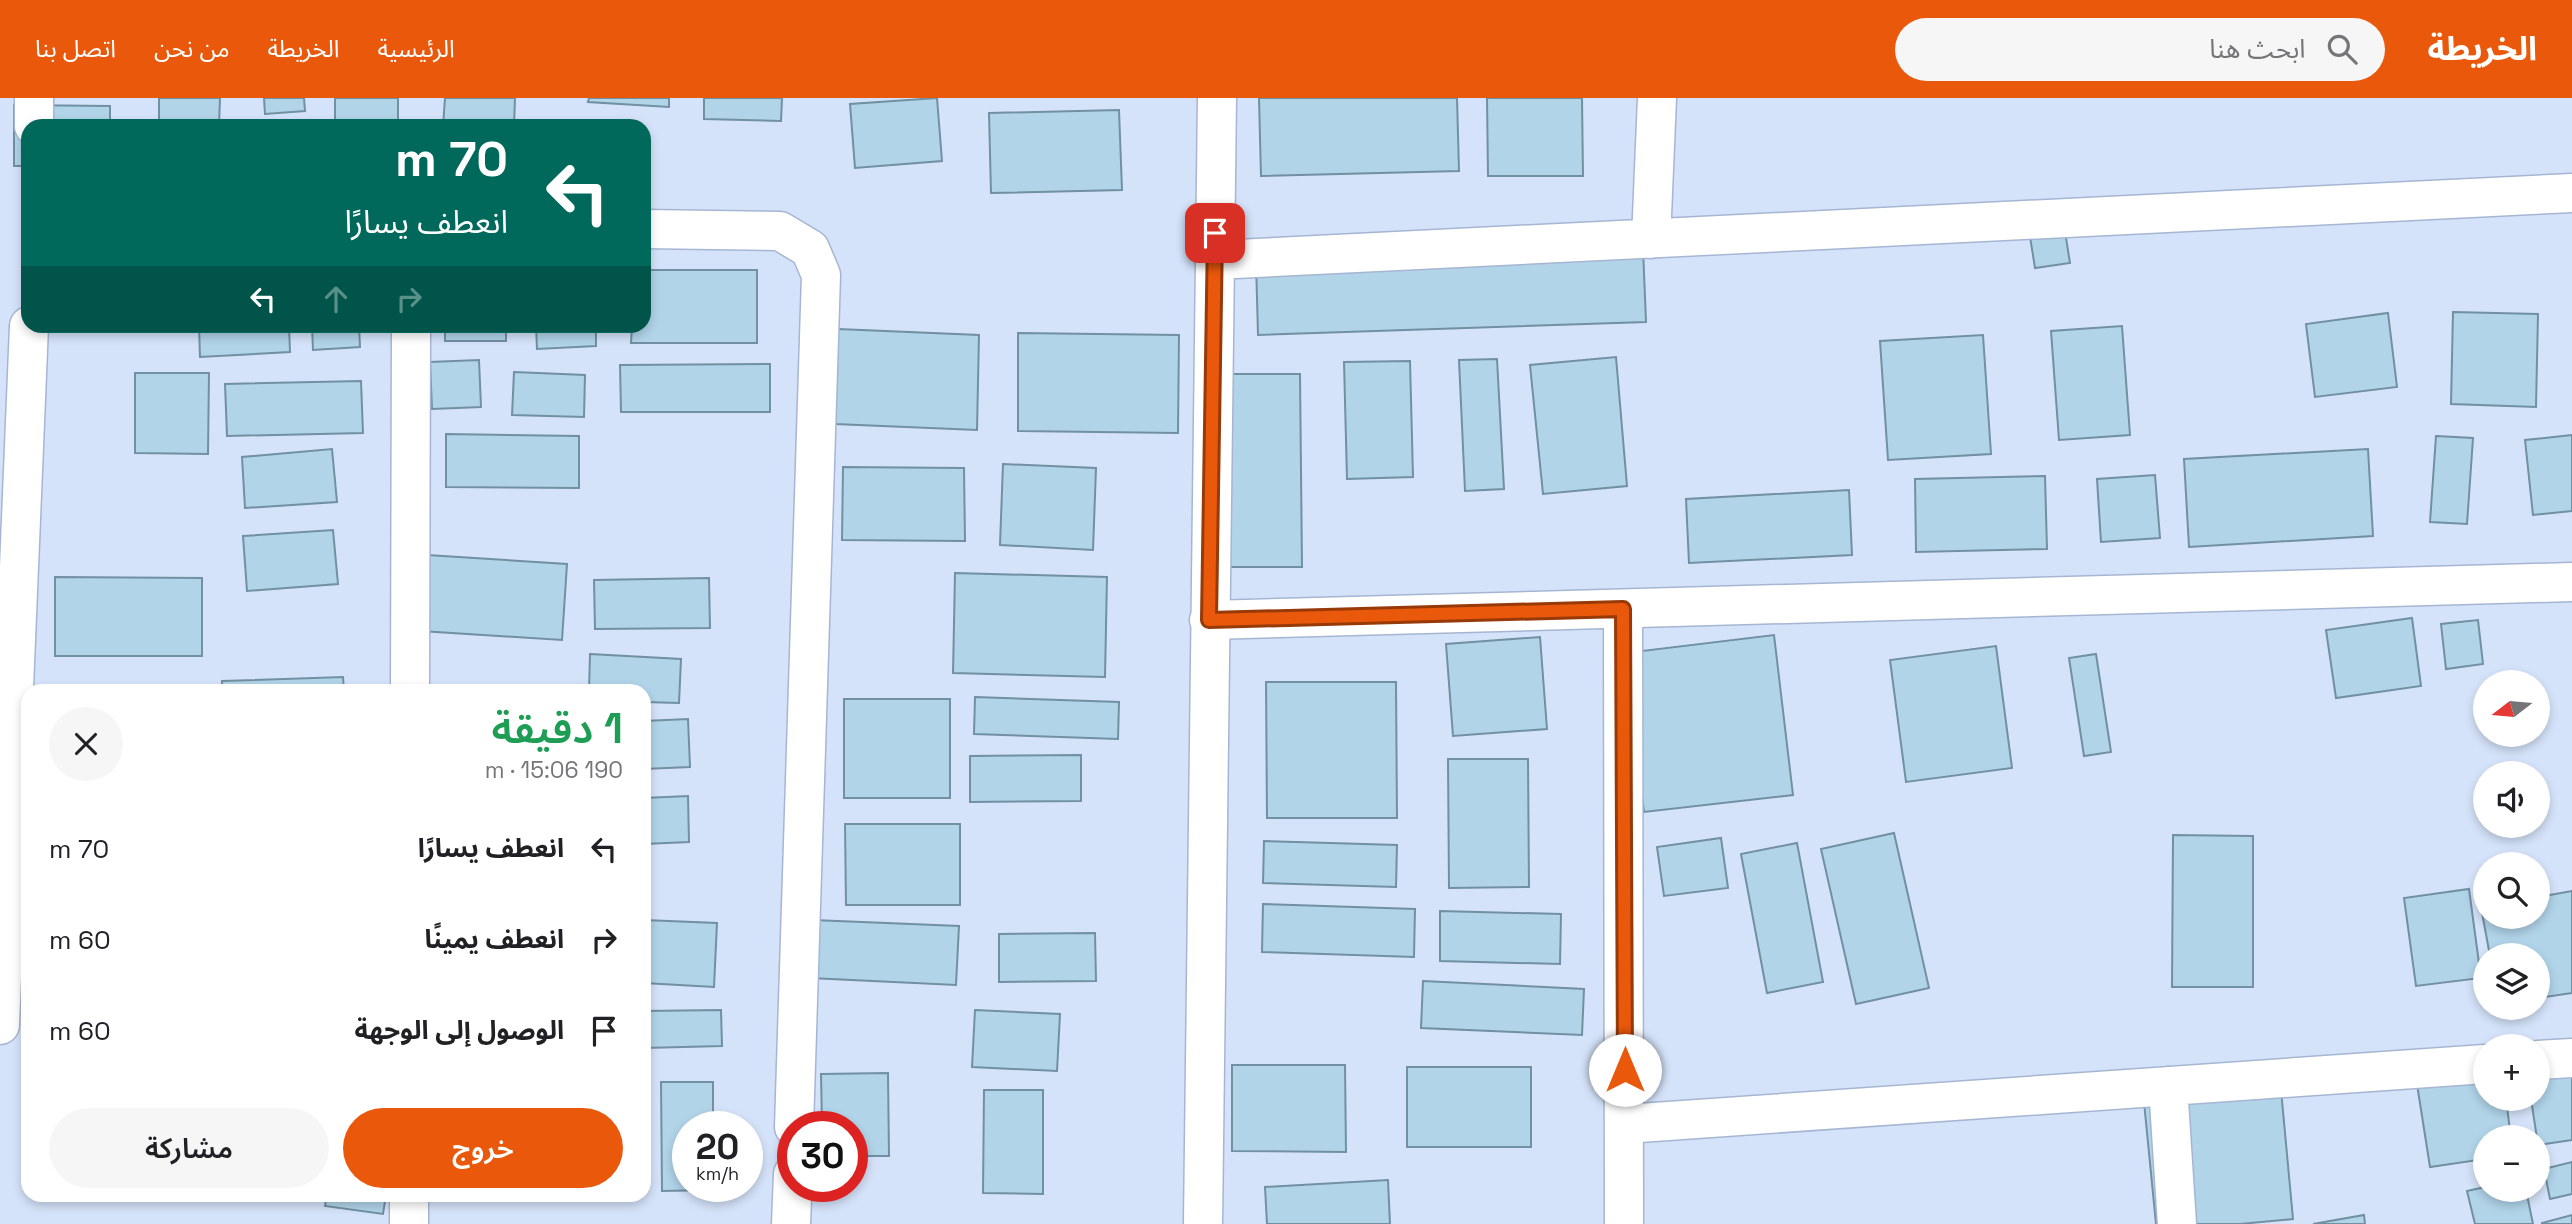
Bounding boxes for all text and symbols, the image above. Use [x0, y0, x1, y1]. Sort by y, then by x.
search box [1895, 18, 2385, 81]
text: الخريطة [2427, 28, 2537, 70]
icon: search [2323, 30, 2361, 68]
text: ابحث هنا [2209, 32, 2305, 66]
text: اتصل بنا [35, 33, 116, 64]
text: من نحن [154, 33, 230, 64]
text: الخريطة [268, 33, 340, 64]
text: الرئيسية [378, 33, 455, 64]
text: 70 m [395, 128, 508, 190]
icon: left [532, 147, 623, 238]
text: انعطف يسارًا [344, 202, 508, 242]
pin [1185, 203, 1245, 263]
icon: arrive [1196, 214, 1234, 252]
icon: left [244, 280, 282, 318]
icon: ahead [317, 280, 355, 318]
icon: right [390, 280, 428, 318]
north arrow [2473, 670, 2550, 747]
map controls [2473, 670, 2550, 1202]
text: 1 دقيقة [491, 702, 623, 755]
button: close [49, 707, 123, 781]
text: 190 m · 15:06 [485, 755, 623, 785]
button: sound [2473, 761, 2550, 838]
icon: left [585, 830, 623, 868]
text: انعطف يسارًا [418, 831, 564, 865]
text: 70 m [49, 832, 109, 866]
button: search [2473, 852, 2550, 929]
icon: right [585, 921, 623, 959]
text: انعطف يمينًا [424, 922, 564, 956]
text: 60 m [49, 923, 111, 957]
button: layers [2473, 943, 2550, 1020]
icon: arrive [585, 1012, 623, 1050]
text: الوصول إلى الوجهة [354, 1013, 564, 1047]
text: 60 m [49, 1014, 111, 1048]
position arrow [1588, 1033, 1662, 1107]
button: + [2473, 1034, 2550, 1111]
button: مشاركة [49, 1108, 329, 1188]
button: خروج [343, 1108, 623, 1188]
speed limit sign: 30 [777, 1111, 868, 1202]
text: 20 [696, 1125, 739, 1169]
button: − [2473, 1125, 2550, 1202]
text: km/h [696, 1162, 739, 1185]

